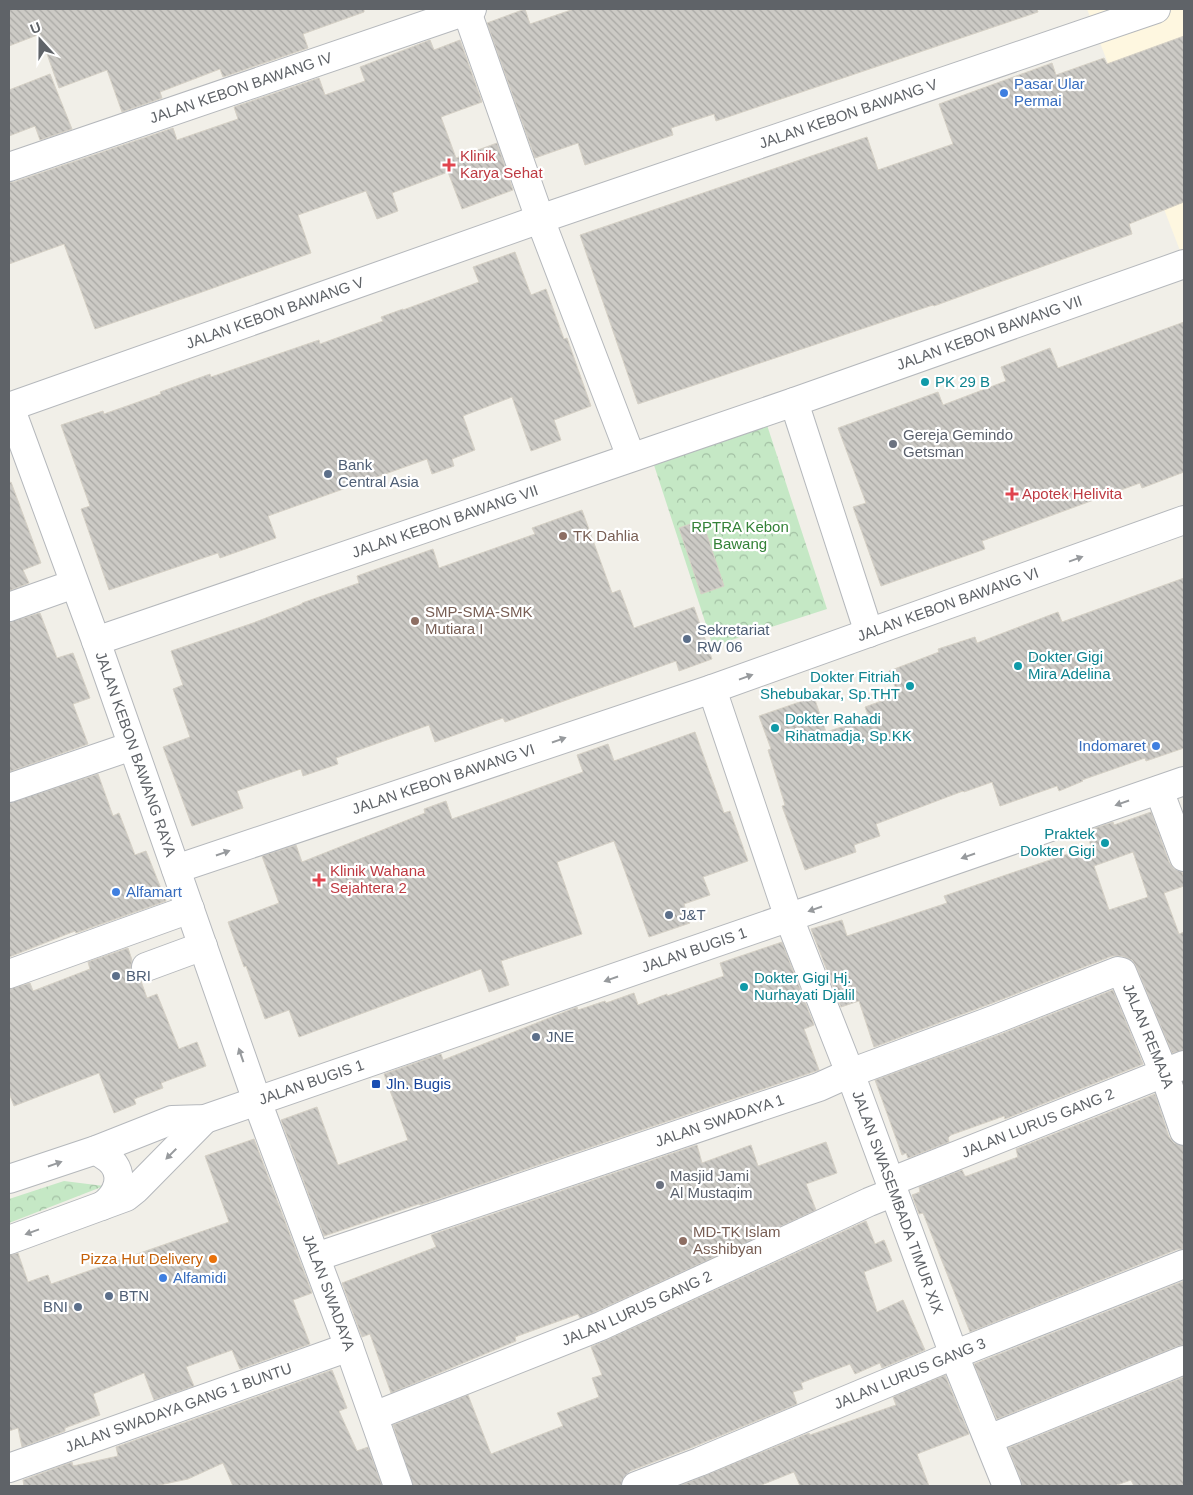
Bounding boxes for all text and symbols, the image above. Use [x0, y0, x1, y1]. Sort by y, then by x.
north arrow [15, 15, 65, 65]
text: U [28, 19, 43, 37]
street label: JALAN KEBON BAWANG IV [147, 48, 334, 126]
street label: JALAN KEBON BAWANG V [757, 75, 940, 152]
place label: Pasar Ular Permai [1014, 75, 1085, 109]
marker: Pasar Ular Permai [998, 87, 1010, 99]
place label: Klinik Karya Sehat [460, 147, 543, 181]
marker: Klinik Karya Sehat [442, 158, 456, 172]
street label: JALAN KEBON BAWANG V [183, 273, 366, 352]
street label: JALAN KEBON BAWANG VII [894, 292, 1084, 373]
place label: PK 29 B [935, 373, 990, 390]
marker: PK 29 B [919, 376, 931, 388]
place label: Gereja Gemindo Getsman [903, 426, 1013, 460]
marker: Gereja Gemindo Getsman [887, 438, 899, 450]
place label: Bank Central Asia [338, 456, 420, 490]
marker: Bank Central Asia [322, 468, 334, 480]
street label: JALAN KEBON BAWANG VII [350, 481, 540, 561]
place label: Apotek Helivita [1022, 485, 1123, 502]
marker: Apotek Helivita [1006, 488, 1018, 500]
park label: RPTRA Kebon Bawang [691, 518, 789, 552]
place label: TK Dahlia [573, 527, 640, 544]
marker: TK Dahlia [557, 530, 569, 542]
one-way arrow [1068, 555, 1083, 562]
street label: JALAN KEBON BAWANG VI [855, 564, 1041, 644]
place label: SMP-SMA-SMK Mutiara I [425, 603, 533, 637]
marker: SMP-SMA-SMK Mutiara I [409, 615, 421, 627]
place label: Sekretariat RW 06 [697, 621, 770, 655]
marker: Sekretariat RW 06 [681, 633, 693, 645]
place label: Dokter Gigi Mira Adelina [1028, 648, 1111, 682]
street label: JALAN KEBON BAWANG RAYA [92, 649, 180, 859]
marker: Dokter Gigi Mira Adelina [1012, 660, 1024, 672]
place label: Dokter Fitriah Shebubakar, Sp.THT [760, 668, 900, 702]
one-way arrow [739, 673, 754, 680]
marker: Dokter Fitriah Shebubakar, Sp.THT [904, 680, 916, 692]
place label: Dokter Rahadi Rihatmadja, Sp.KK [785, 710, 912, 744]
marker: Dokter Rahadi Rihatmadja, Sp.KK [769, 722, 781, 734]
one-way arrow [552, 736, 567, 743]
place label: Indomaret [1078, 737, 1147, 754]
street label: JALAN KEBON BAWANG VI [350, 740, 537, 817]
marker: Indomaret [1150, 740, 1162, 752]
one-way arrow [1114, 800, 1129, 807]
place label: Praktek Dokter Gigi [1020, 825, 1095, 859]
marker: Praktek Dokter Gigi [1099, 837, 1111, 849]
one-way arrow [215, 849, 230, 856]
one-way arrow [960, 852, 975, 860]
place label: Klinik Wahana Sejahtera 2 [330, 862, 426, 896]
marker: Klinik Wahana Sejahtera 2 [312, 873, 326, 887]
place label: Alfamart [126, 883, 183, 900]
marker: Alfamart [110, 886, 122, 898]
place label: J&T [679, 906, 706, 923]
one-way arrow [807, 906, 822, 913]
marker: J&T [663, 909, 675, 921]
street label: JALAN BUGIS 1 [639, 924, 749, 976]
place label: BRI [126, 967, 151, 984]
place label: Dokter Gigi Hj. Nurhayati Djalil [754, 969, 855, 1003]
marker: BRI [110, 970, 122, 982]
one-way arrow [603, 975, 618, 983]
marker: Dokter Gigi Hj. Nurhayati Djalil [738, 981, 750, 993]
street label: JALAN REMAJA [1120, 981, 1178, 1090]
place label: JNE [546, 1028, 574, 1045]
marker: JNE [530, 1031, 542, 1043]
one-way arrow [237, 1047, 244, 1062]
street label: JALAN BUGIS 1 [256, 1056, 366, 1108]
place label: Jln. Bugis [386, 1075, 451, 1092]
marker: Jln. Bugis [370, 1078, 382, 1090]
street label: JALAN LURUS GANG 2 [959, 1085, 1116, 1161]
street label: JALAN SWASEMBADA TIMUR XIX [849, 1088, 947, 1316]
street label: JALAN SWADAYA 1 [653, 1090, 786, 1150]
one-way arrow [165, 1147, 177, 1159]
one-way arrow [48, 1160, 63, 1168]
place label: Masjid Jami Al Mustaqim [670, 1167, 753, 1201]
marker: Masjid Jami Al Mustaqim [654, 1179, 666, 1191]
place label: MD-TK Islam Asshibyan [693, 1223, 781, 1257]
one-way arrow [24, 1228, 39, 1236]
street label: JALAN SWADAYA [300, 1232, 359, 1353]
marker: MD-TK Islam Asshibyan [677, 1235, 689, 1247]
place label: Pizza Hut Delivery [80, 1250, 203, 1267]
marker: Pizza Hut Delivery [207, 1253, 219, 1265]
street label: JALAN LURUS GANG 2 [559, 1267, 714, 1349]
place label: Alfamidi [173, 1269, 226, 1286]
marker: Alfamidi [157, 1272, 169, 1284]
place label: BTN [119, 1287, 149, 1304]
marker: BTN [103, 1290, 115, 1302]
place label: BNI [43, 1298, 68, 1315]
marker: BNI [72, 1301, 84, 1313]
street label: JALAN LURUS GANG 3 [831, 1334, 988, 1412]
street label: JALAN SWADAYA GANG 1 BUNTU [63, 1359, 294, 1455]

